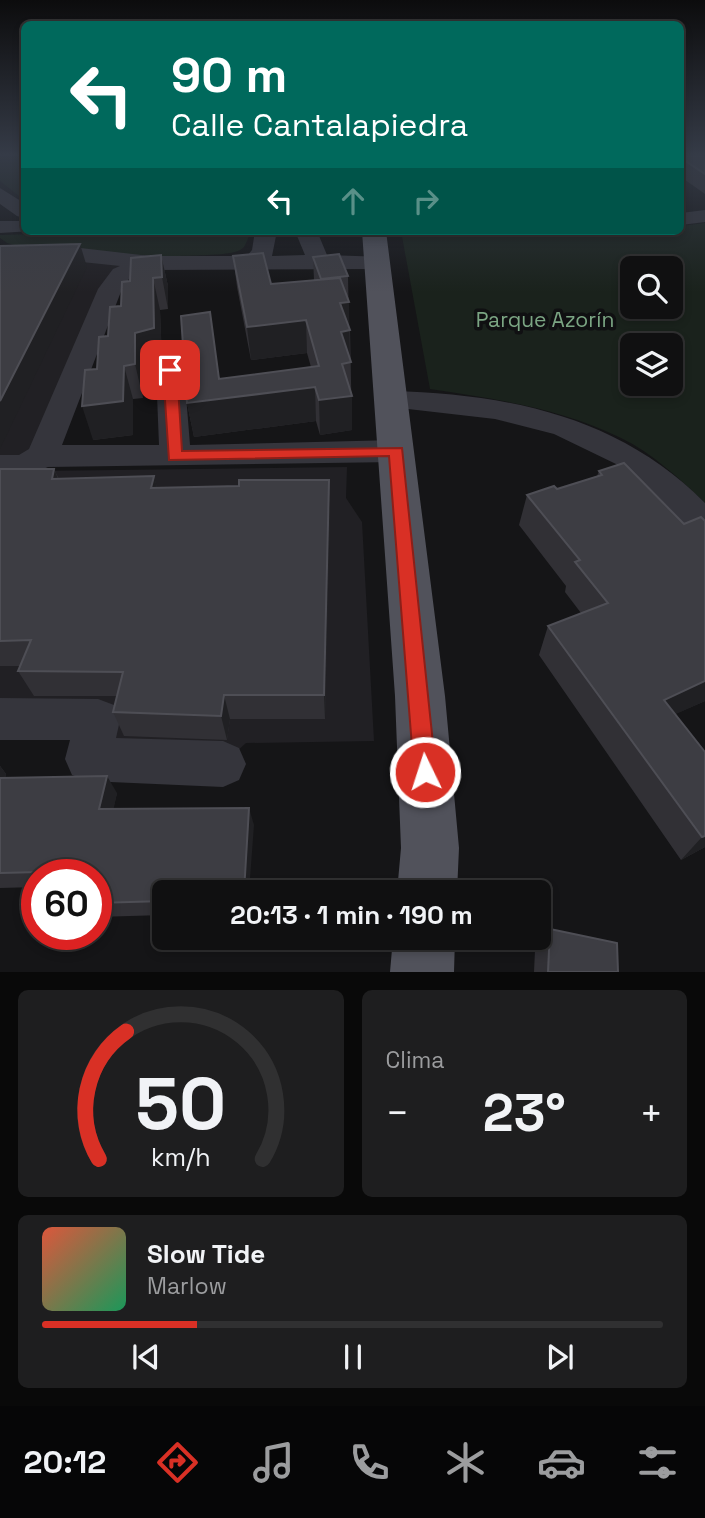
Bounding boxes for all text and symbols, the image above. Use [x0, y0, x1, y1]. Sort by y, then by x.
text: 90 m [171, 44, 287, 106]
icon: left [56, 49, 147, 140]
text: Calle Cantalapiedra [171, 105, 468, 145]
icon: left [261, 182, 299, 220]
icon: ahead [334, 182, 372, 220]
icon: right [407, 182, 445, 220]
map controls [620, 256, 683, 396]
button: search [620, 256, 683, 319]
park label: Parque Azorín [476, 306, 614, 333]
button: layers [620, 333, 683, 396]
pin [140, 340, 200, 400]
icon: arrive [151, 351, 189, 389]
position arrow [388, 735, 462, 809]
speed limit sign: 60 [21, 859, 112, 950]
text: 20:13 · 1 min · 190 m [230, 898, 473, 932]
text: Clima [386, 1045, 445, 1075]
text: 50 [135, 1058, 226, 1151]
text: 23° [483, 1080, 566, 1146]
text: − [386, 1089, 409, 1137]
text: + [639, 1089, 663, 1137]
text: km/h [151, 1141, 211, 1173]
text: Slow Tide [147, 1237, 265, 1271]
text: Marlow [147, 1271, 227, 1301]
icon: previous [127, 1338, 165, 1376]
icon: pause [334, 1338, 372, 1376]
icon: next [541, 1338, 579, 1376]
icon: directions [153, 1438, 202, 1487]
icon: music [249, 1438, 298, 1487]
icon: phone [345, 1438, 394, 1487]
icon: climate [441, 1438, 490, 1487]
icon: car [537, 1438, 586, 1487]
icon: filters [633, 1438, 682, 1487]
text: 20:12 [23, 1442, 106, 1482]

